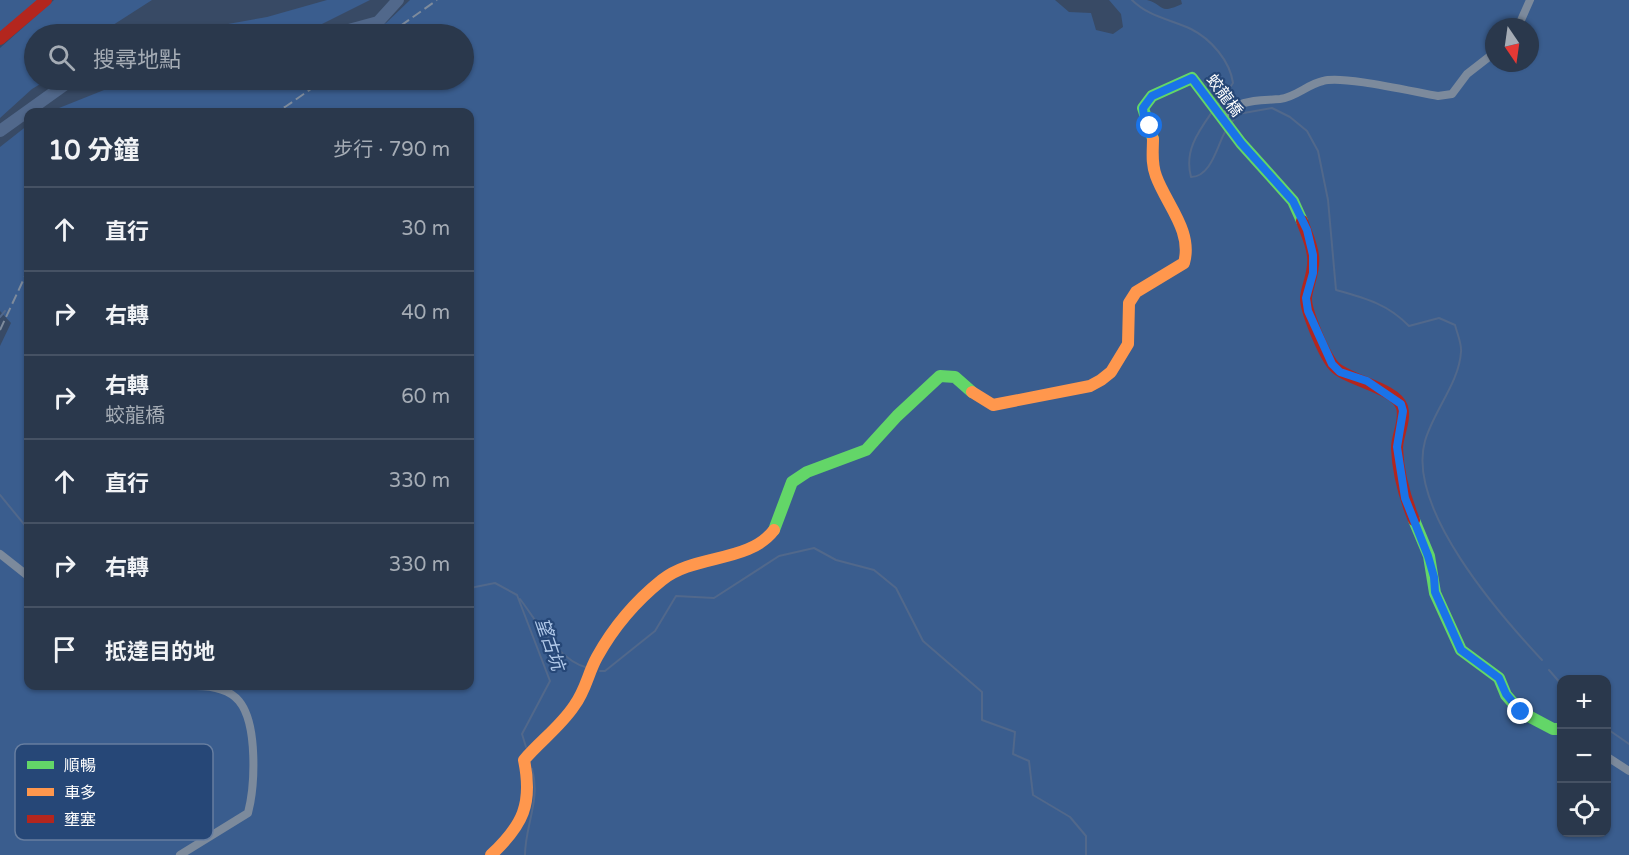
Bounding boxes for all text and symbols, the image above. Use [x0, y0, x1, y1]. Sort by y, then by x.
north arrow [1485, 18, 1539, 72]
search box [24, 24, 474, 90]
icon: search [45, 41, 78, 74]
text: 搜尋地點 [93, 47, 181, 73]
street label: 蛟龍橋 [1202, 70, 1247, 121]
route start [1136, 112, 1162, 138]
text: 10 分鐘 [48, 135, 139, 166]
text: 步行 · 790 m [333, 138, 450, 162]
icon: ahead [48, 213, 81, 246]
text: 30 m [401, 217, 450, 241]
text: 直行 [105, 219, 149, 245]
icon: right [48, 297, 81, 330]
text: 40 m [401, 301, 450, 325]
text: 右轉 [105, 303, 149, 329]
text: 右轉 [105, 373, 149, 399]
icon: right [48, 381, 81, 414]
text: 60 m [401, 385, 450, 409]
text: 蛟龍橋 [105, 404, 165, 428]
icon: ahead [48, 465, 81, 498]
text: 330 m [389, 469, 450, 493]
text: 直行 [105, 471, 149, 497]
icon: right [48, 549, 81, 582]
text: 330 m [389, 553, 450, 577]
text: 右轉 [105, 555, 149, 581]
water label: 望古坑 [531, 615, 570, 676]
icon: arrive [48, 633, 81, 666]
text: 抵達目的地 [105, 639, 215, 665]
map controls [1557, 675, 1611, 837]
button: + [1557, 675, 1611, 729]
route end [1507, 698, 1533, 724]
button: − [1557, 729, 1611, 783]
legend [15, 744, 213, 840]
text: 順暢 [64, 756, 96, 776]
text: 車多 [64, 783, 96, 803]
button: locate [1557, 783, 1611, 837]
text: 壅塞 [64, 810, 96, 830]

